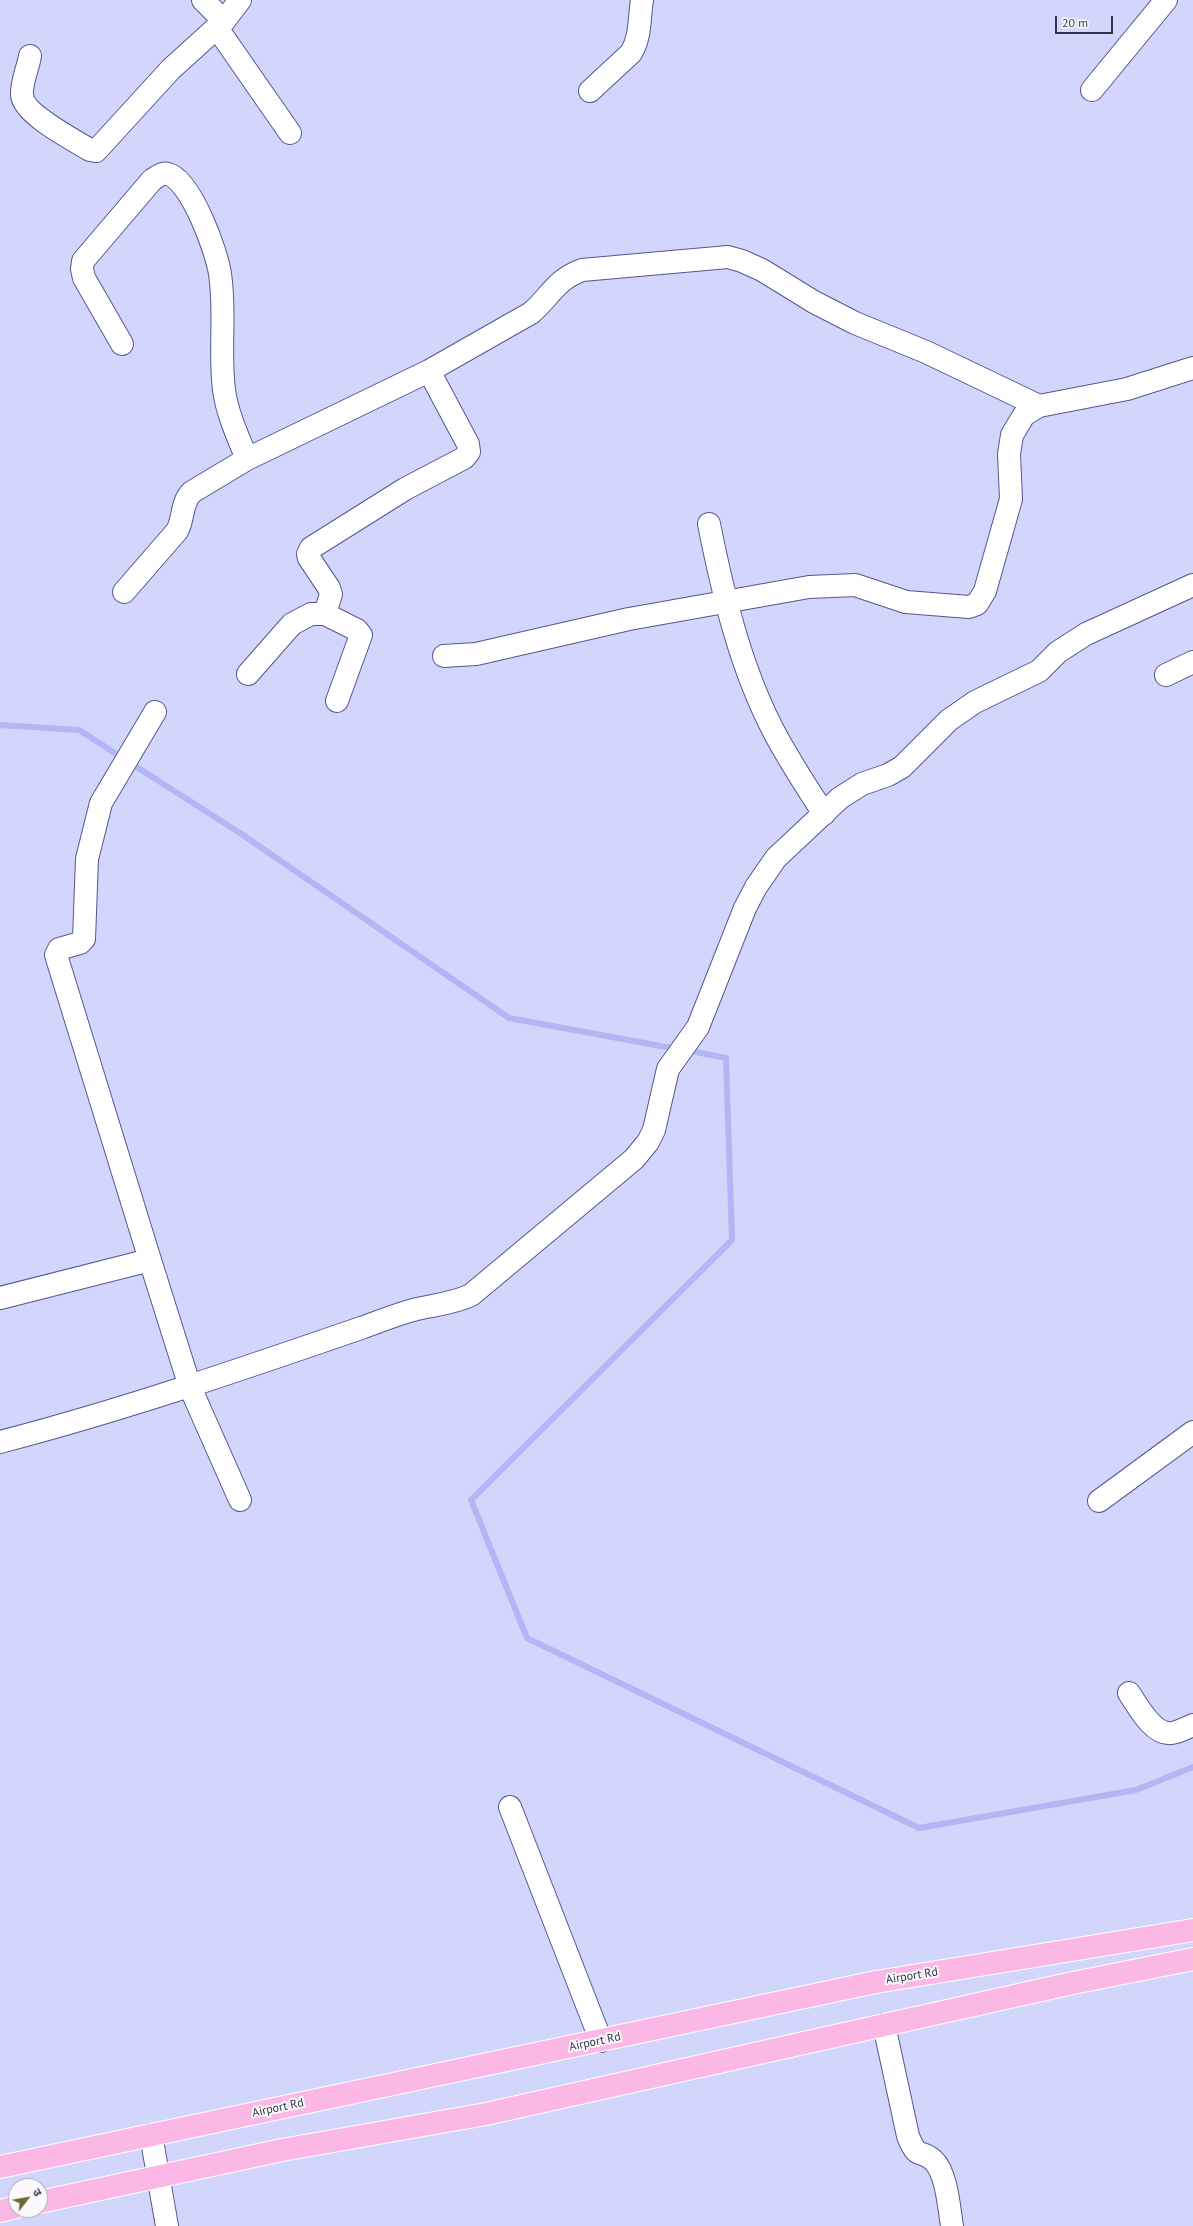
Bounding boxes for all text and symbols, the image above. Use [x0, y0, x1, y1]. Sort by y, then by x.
scale bar [1057, 8, 1115, 34]
text: 20 m [1062, 15, 1088, 30]
street label: Airport Rd [885, 1965, 939, 1987]
street label: Airport Rd [568, 2029, 622, 2055]
street label: Airport Rd [251, 2095, 305, 2121]
north arrow [8, 2178, 48, 2218]
text: उ [30, 2186, 45, 2199]

